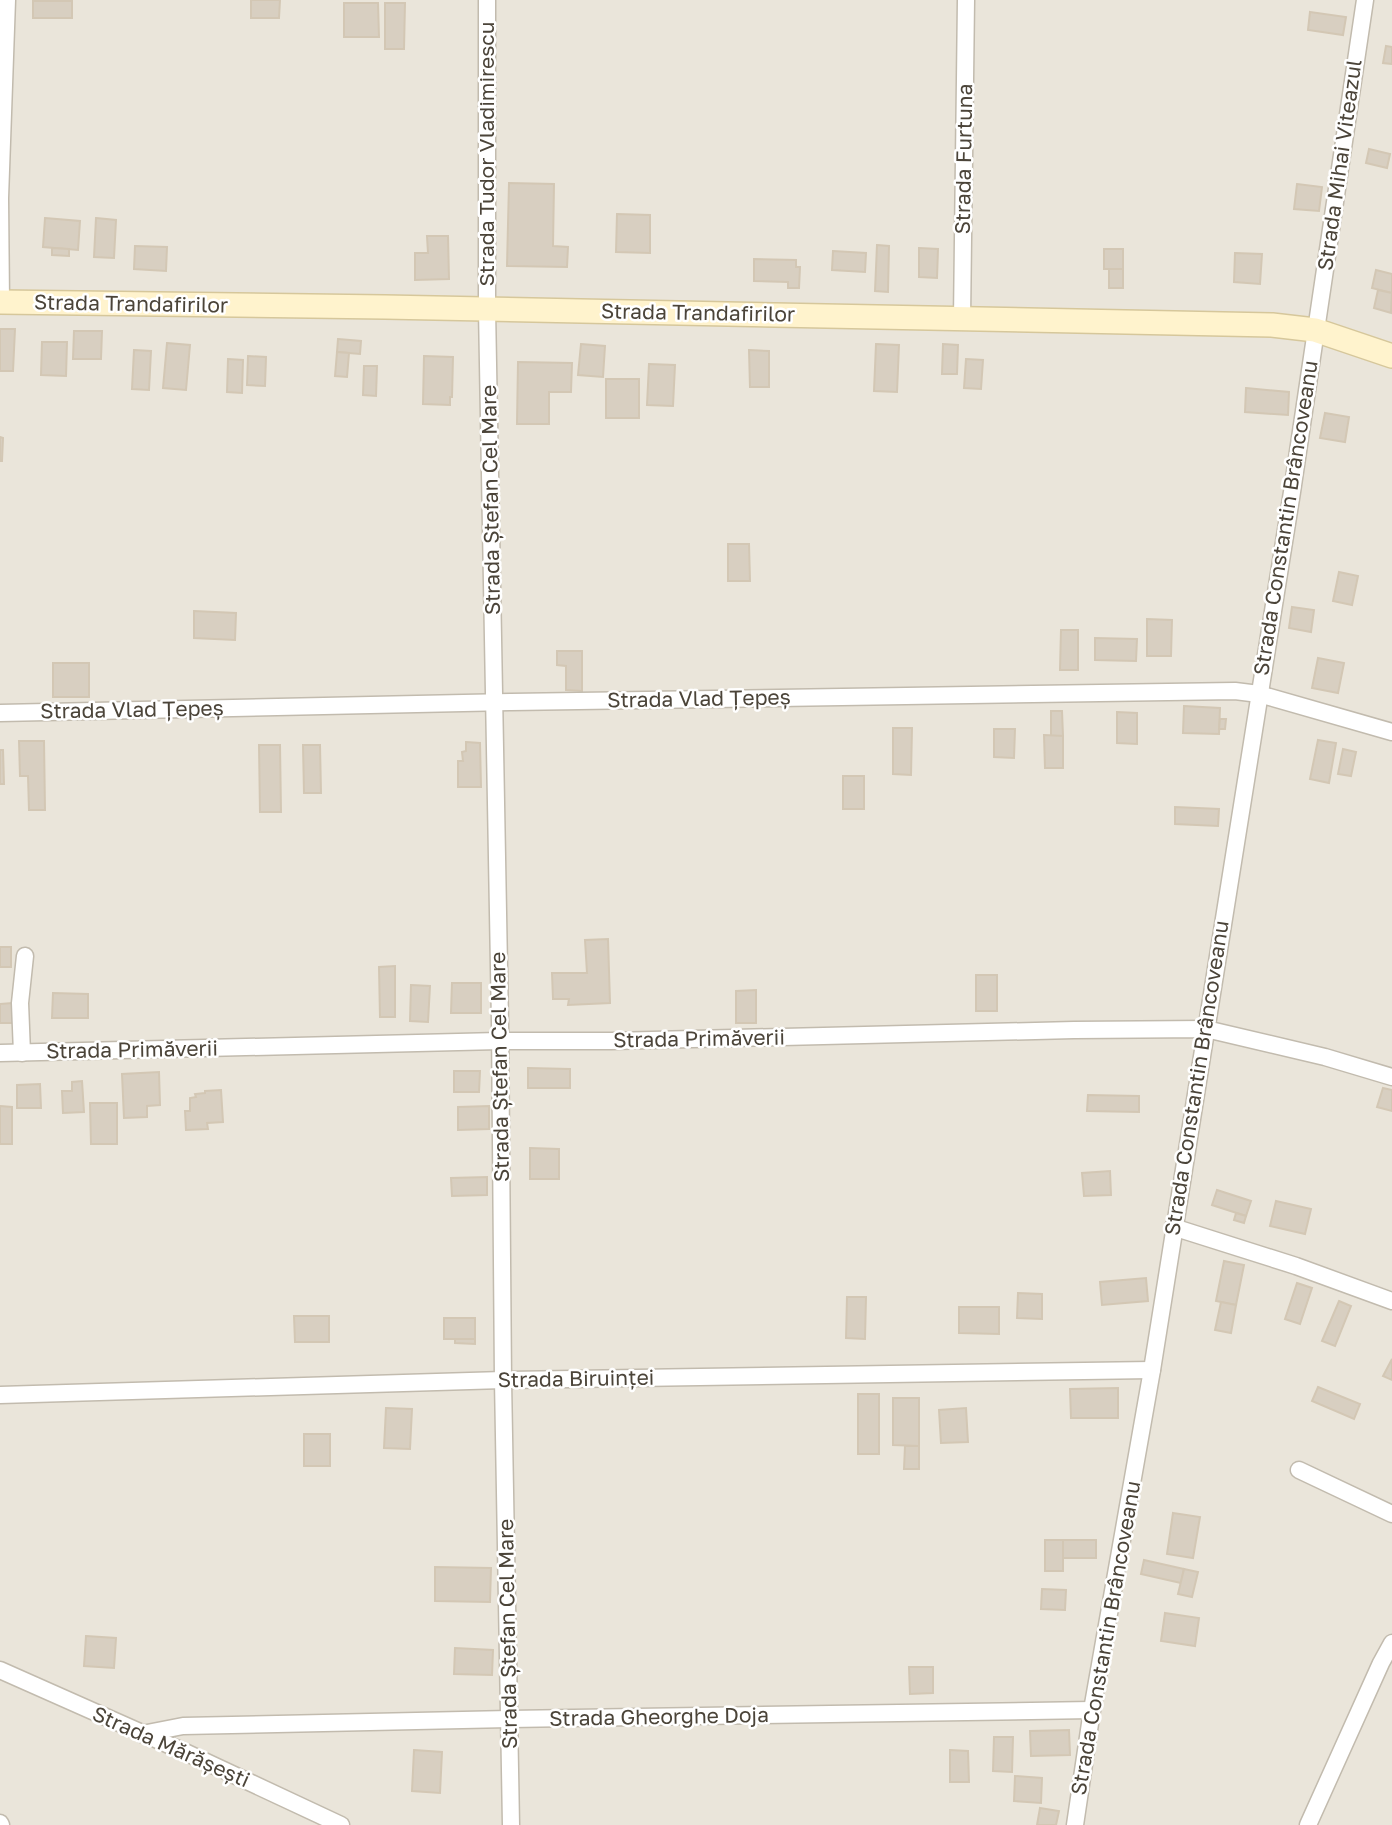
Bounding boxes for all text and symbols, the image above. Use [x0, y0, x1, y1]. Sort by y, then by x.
street label: Strada Tudor Vladimirescu [473, 22, 499, 286]
street label: Strada Mihai Viteazul [1311, 58, 1367, 272]
street label: Strada Furtuna [949, 83, 977, 235]
street label: Strada Trandafirilor [34, 288, 228, 318]
street label: Strada Trandafirilor [601, 297, 795, 327]
street label: Strada Constantin Brâncoveanu [1247, 358, 1323, 677]
street label: Strada Ștefan Cel Mare [475, 385, 505, 615]
street label: Strada Vlad Țepeș [607, 683, 791, 713]
street label: Strada Vlad Țepeș [40, 694, 224, 724]
street label: Strada Constantin Brâncoveanu [1158, 918, 1234, 1237]
street label: Strada Ștefan Cel Mare [484, 952, 514, 1182]
street label: Strada Primăverii [613, 1024, 785, 1052]
street label: Strada Primăverii [46, 1035, 218, 1063]
street label: Strada Biruinței [497, 1364, 655, 1392]
street label: Strada Constantin Brâncoveanu [1065, 1479, 1146, 1797]
street label: Strada Ștefan Cel Mare [492, 1519, 522, 1749]
street label: Strada Mărășești [89, 1700, 254, 1792]
street label: Strada Gheorghe Doja [549, 1701, 769, 1731]

